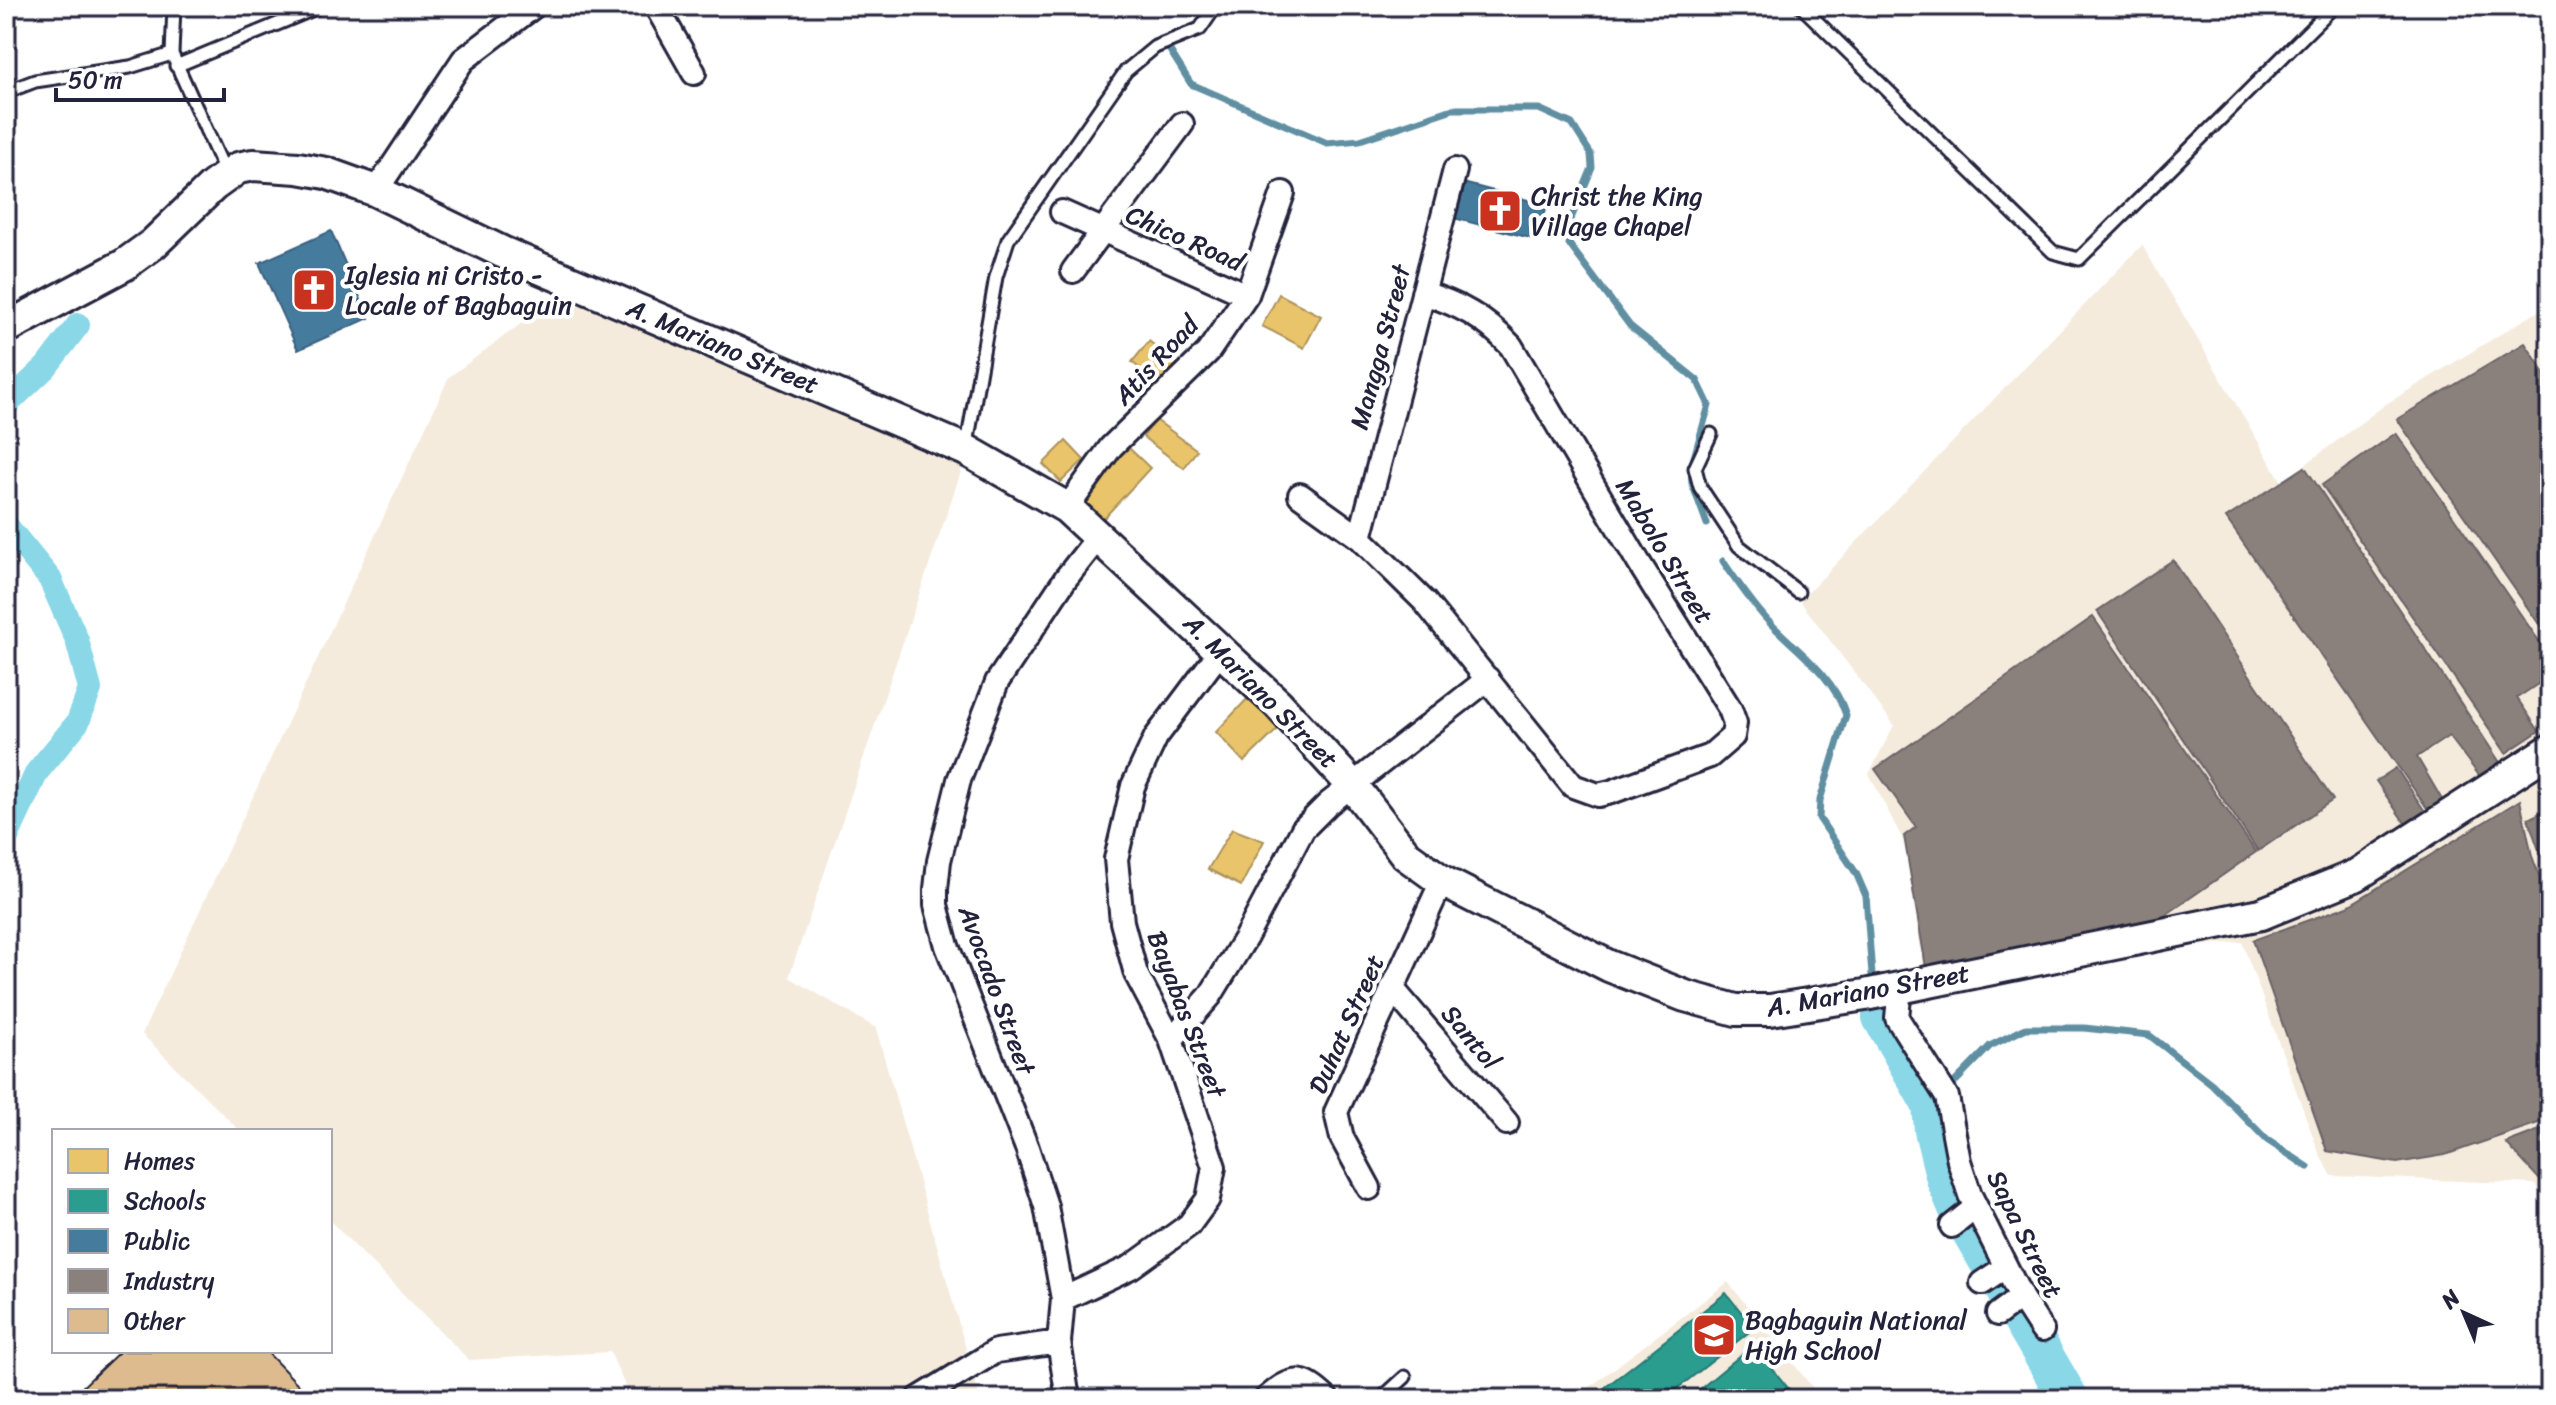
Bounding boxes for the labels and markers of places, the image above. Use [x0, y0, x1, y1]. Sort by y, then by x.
place label: Christ the King Village Chapel [1531, 173, 1703, 249]
church icon: Christ the King Village Chapel [1476, 187, 1524, 235]
place label: Iglesia ni Cristo - Locale of Bagbaguin [344, 252, 572, 328]
church icon: Iglesia ni Cristo - Locale of Bagbaguin [290, 266, 338, 314]
place label: Bagbaguin National High School [1745, 1297, 1968, 1373]
school or university icon: Bagbaguin National High School [1690, 1311, 1738, 1359]

